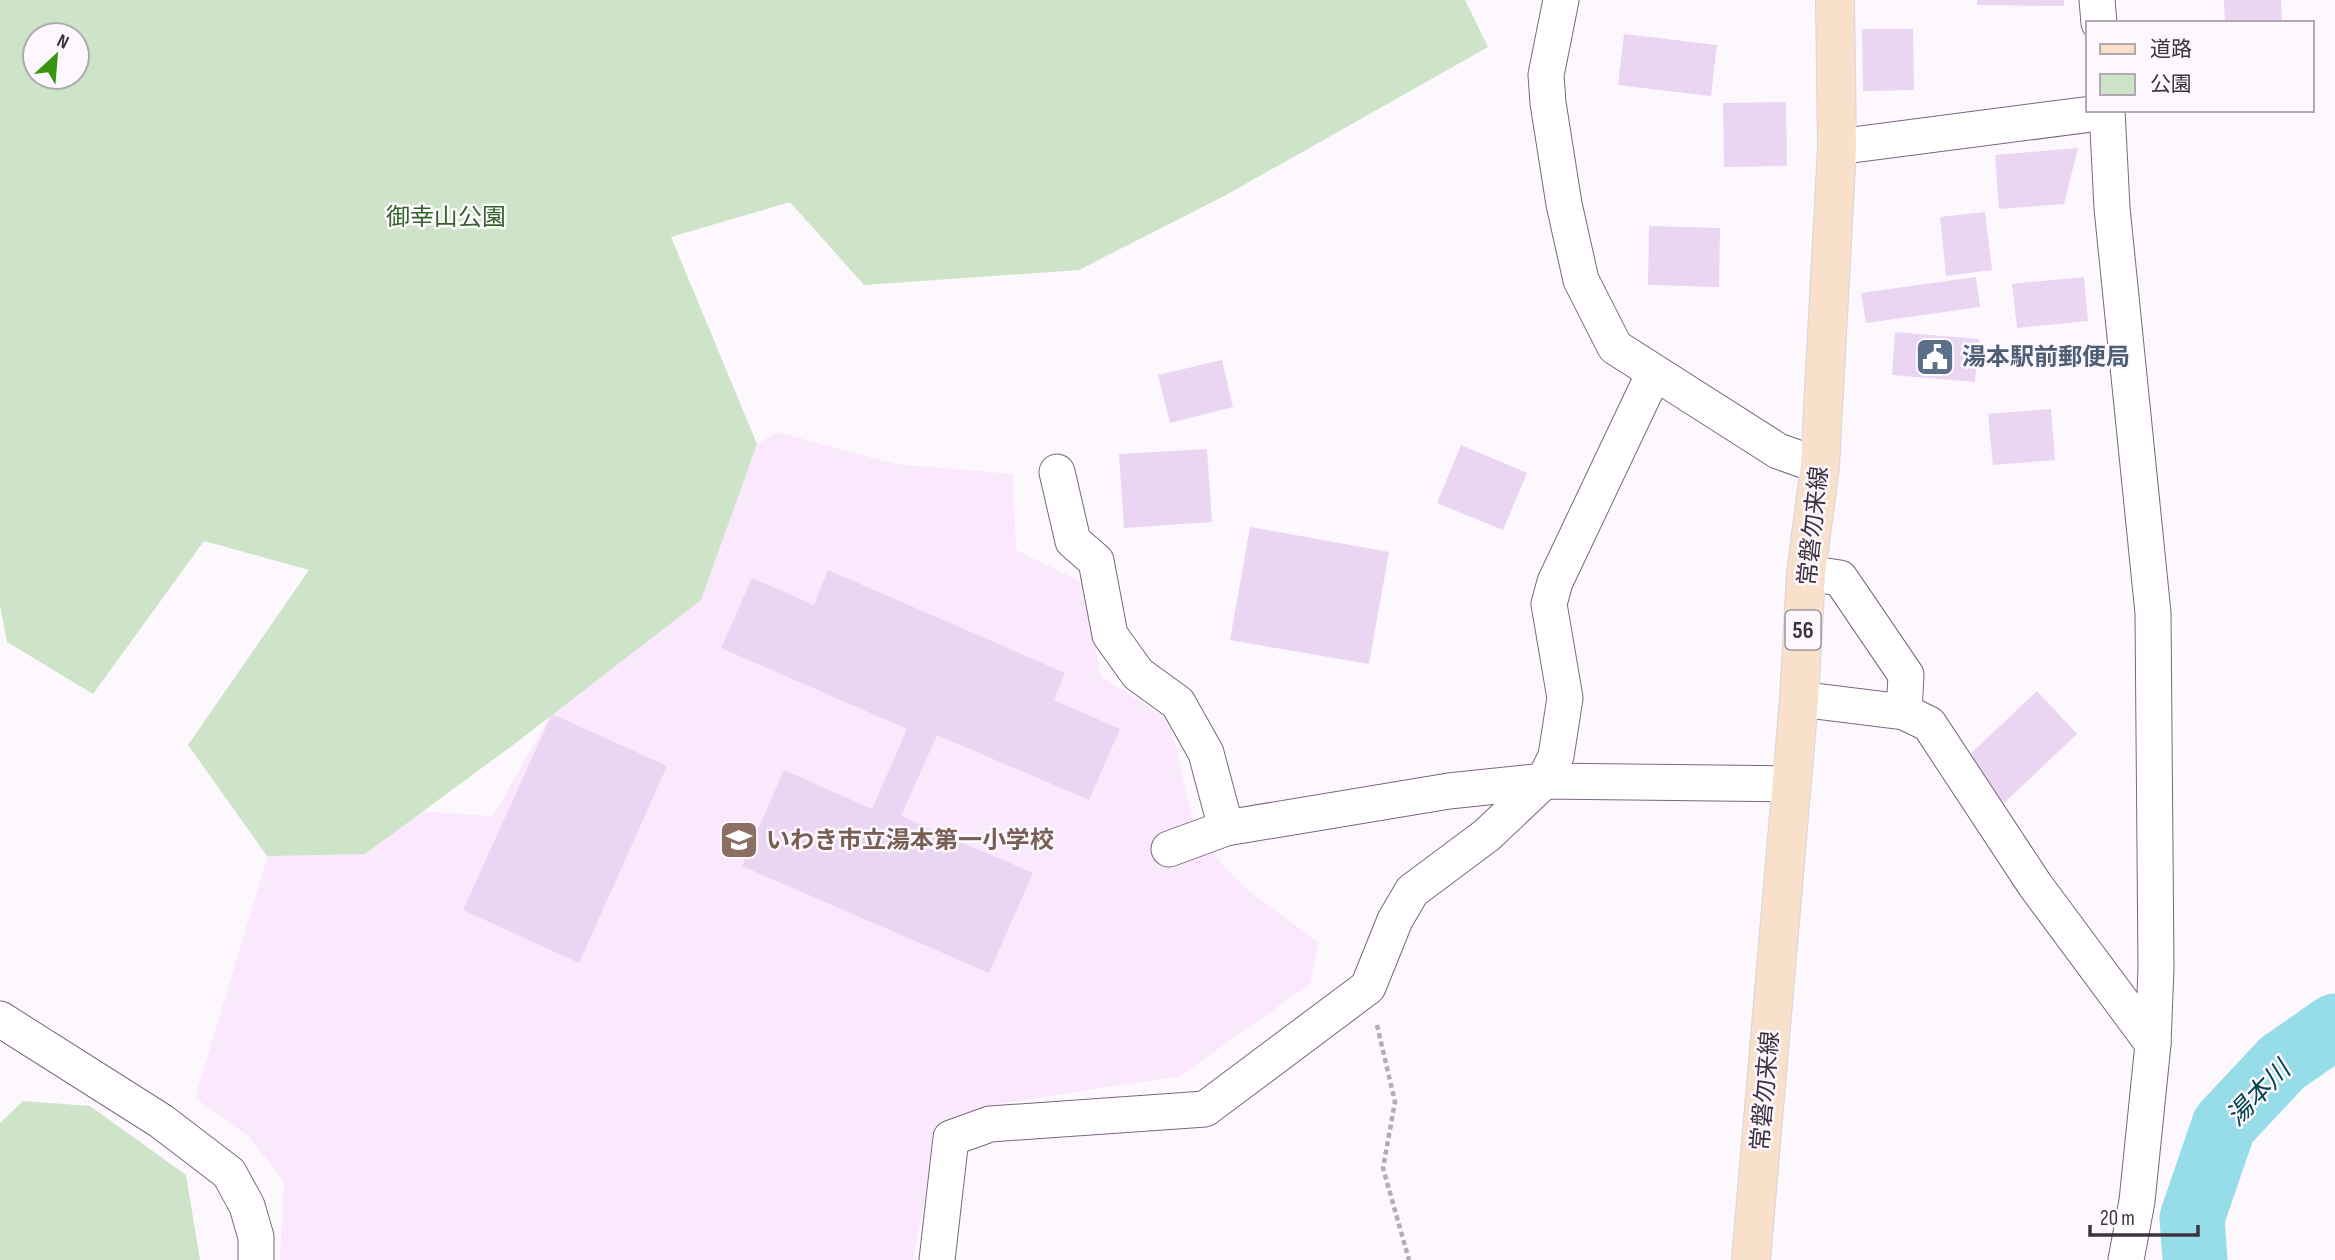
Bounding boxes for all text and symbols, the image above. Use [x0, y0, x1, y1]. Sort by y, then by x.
north arrow [21, 21, 91, 91]
legend [2086, 21, 2314, 112]
text: N [53, 30, 72, 55]
text: 道路 [2150, 37, 2192, 62]
text: 公園 [2150, 72, 2192, 97]
park label: 御幸山公園 [386, 203, 506, 232]
public building icon: 湯本駅前郵便局 [1914, 336, 1956, 378]
place label: 湯本駅前郵便局 [1962, 343, 2130, 372]
street label: 常磐勿来線 [1793, 465, 1834, 587]
road number: 56 [1786, 610, 1820, 650]
school or university icon: いわき市立湯本第一小学校 [718, 819, 760, 861]
place label: いわき市立湯本第一小学校 [766, 826, 1054, 855]
street label: 常磐勿来線 [1746, 1030, 1785, 1152]
water label: 湯本川 [2221, 1053, 2299, 1133]
scale bar [2090, 1194, 2198, 1238]
text: 20 m [2100, 1206, 2135, 1231]

